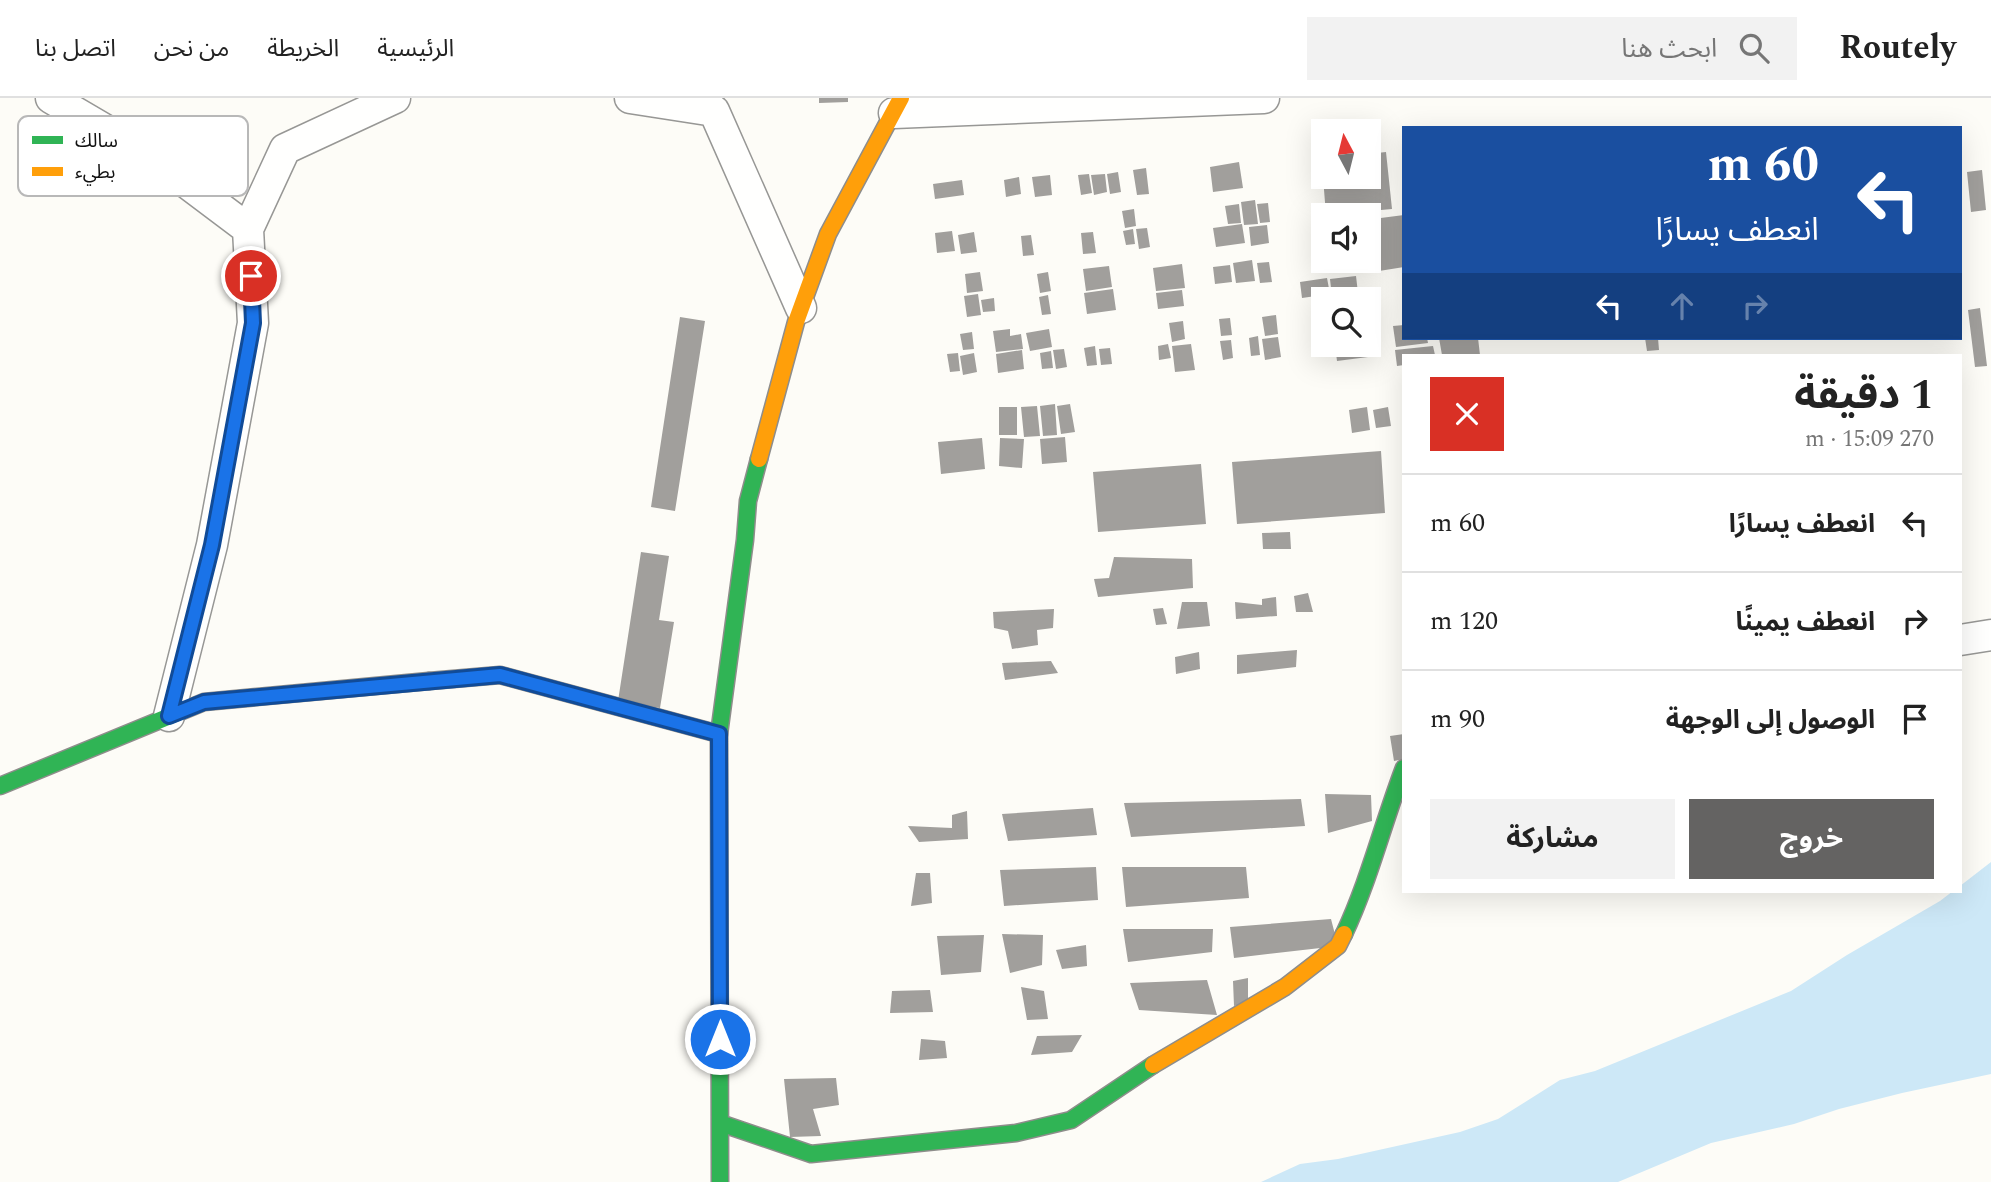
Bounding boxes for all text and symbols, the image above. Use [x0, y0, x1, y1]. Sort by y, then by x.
search box [1307, 17, 1797, 80]
text: Routely [1839, 23, 1956, 73]
text: ابحث هنا [1621, 29, 1717, 69]
icon: search [1735, 29, 1773, 67]
text: اتصل بنا [35, 31, 116, 67]
text: من نحن [154, 31, 229, 67]
text: الخريطة [267, 31, 339, 67]
text: الرئيسية [377, 31, 454, 67]
legend [18, 116, 248, 196]
north arrow [1311, 119, 1381, 189]
map controls [1311, 119, 1381, 357]
text: سالك [75, 127, 118, 156]
text: 60 m [1708, 128, 1819, 203]
icon: left [1843, 154, 1934, 245]
text: بطيء [75, 158, 115, 187]
button: sound [1311, 203, 1381, 273]
text: انعطف يسارًا [1656, 206, 1819, 255]
pin [221, 246, 281, 306]
icon: arrive [232, 257, 270, 295]
button: search [1311, 287, 1381, 357]
icon: left [1590, 287, 1628, 325]
icon: ahead [1663, 287, 1701, 325]
icon: right [1736, 287, 1774, 325]
text: 1 دقيقة [1794, 364, 1934, 427]
button: close [1430, 377, 1504, 451]
text: 270 m · 15:09 [1805, 422, 1934, 457]
text: 60 m [1430, 503, 1485, 543]
text: انعطف يسارًا [1729, 504, 1875, 544]
icon: left [1896, 504, 1934, 542]
text: 120 m [1430, 601, 1498, 641]
text: انعطف يمينًا [1736, 602, 1875, 642]
icon: right [1896, 602, 1934, 640]
text: 90 m [1430, 699, 1485, 739]
text: الوصول إلى الوجهة [1666, 700, 1875, 740]
icon: arrive [1896, 700, 1934, 738]
button: مشاركة [1430, 799, 1675, 879]
button: خروج [1689, 799, 1934, 879]
position arrow [683, 1002, 757, 1076]

